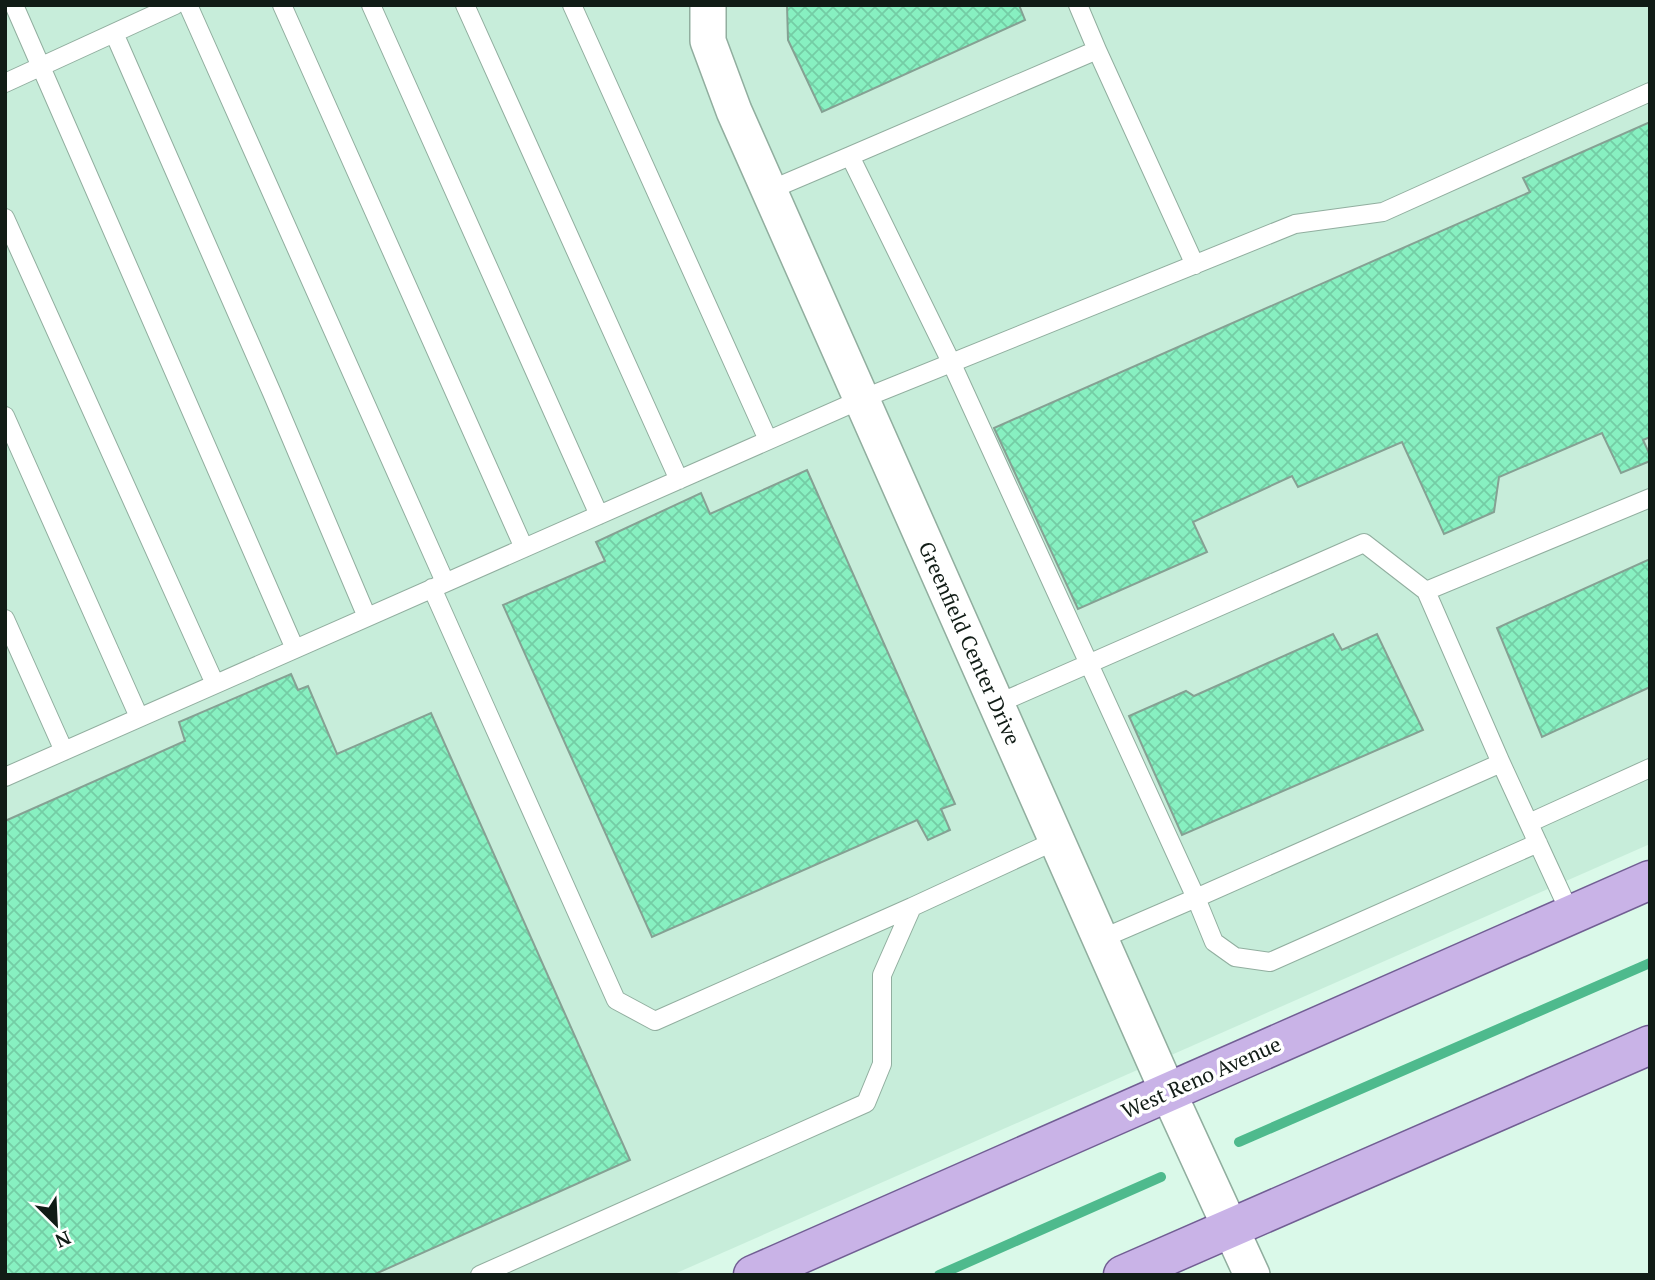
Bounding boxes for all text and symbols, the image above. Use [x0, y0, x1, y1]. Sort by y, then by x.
street label: Greenfield Center Drive [912, 537, 1028, 749]
street label: West Reno Avenue [1117, 1029, 1285, 1125]
north arrow [21, 1189, 91, 1259]
text: N [51, 1226, 75, 1255]

